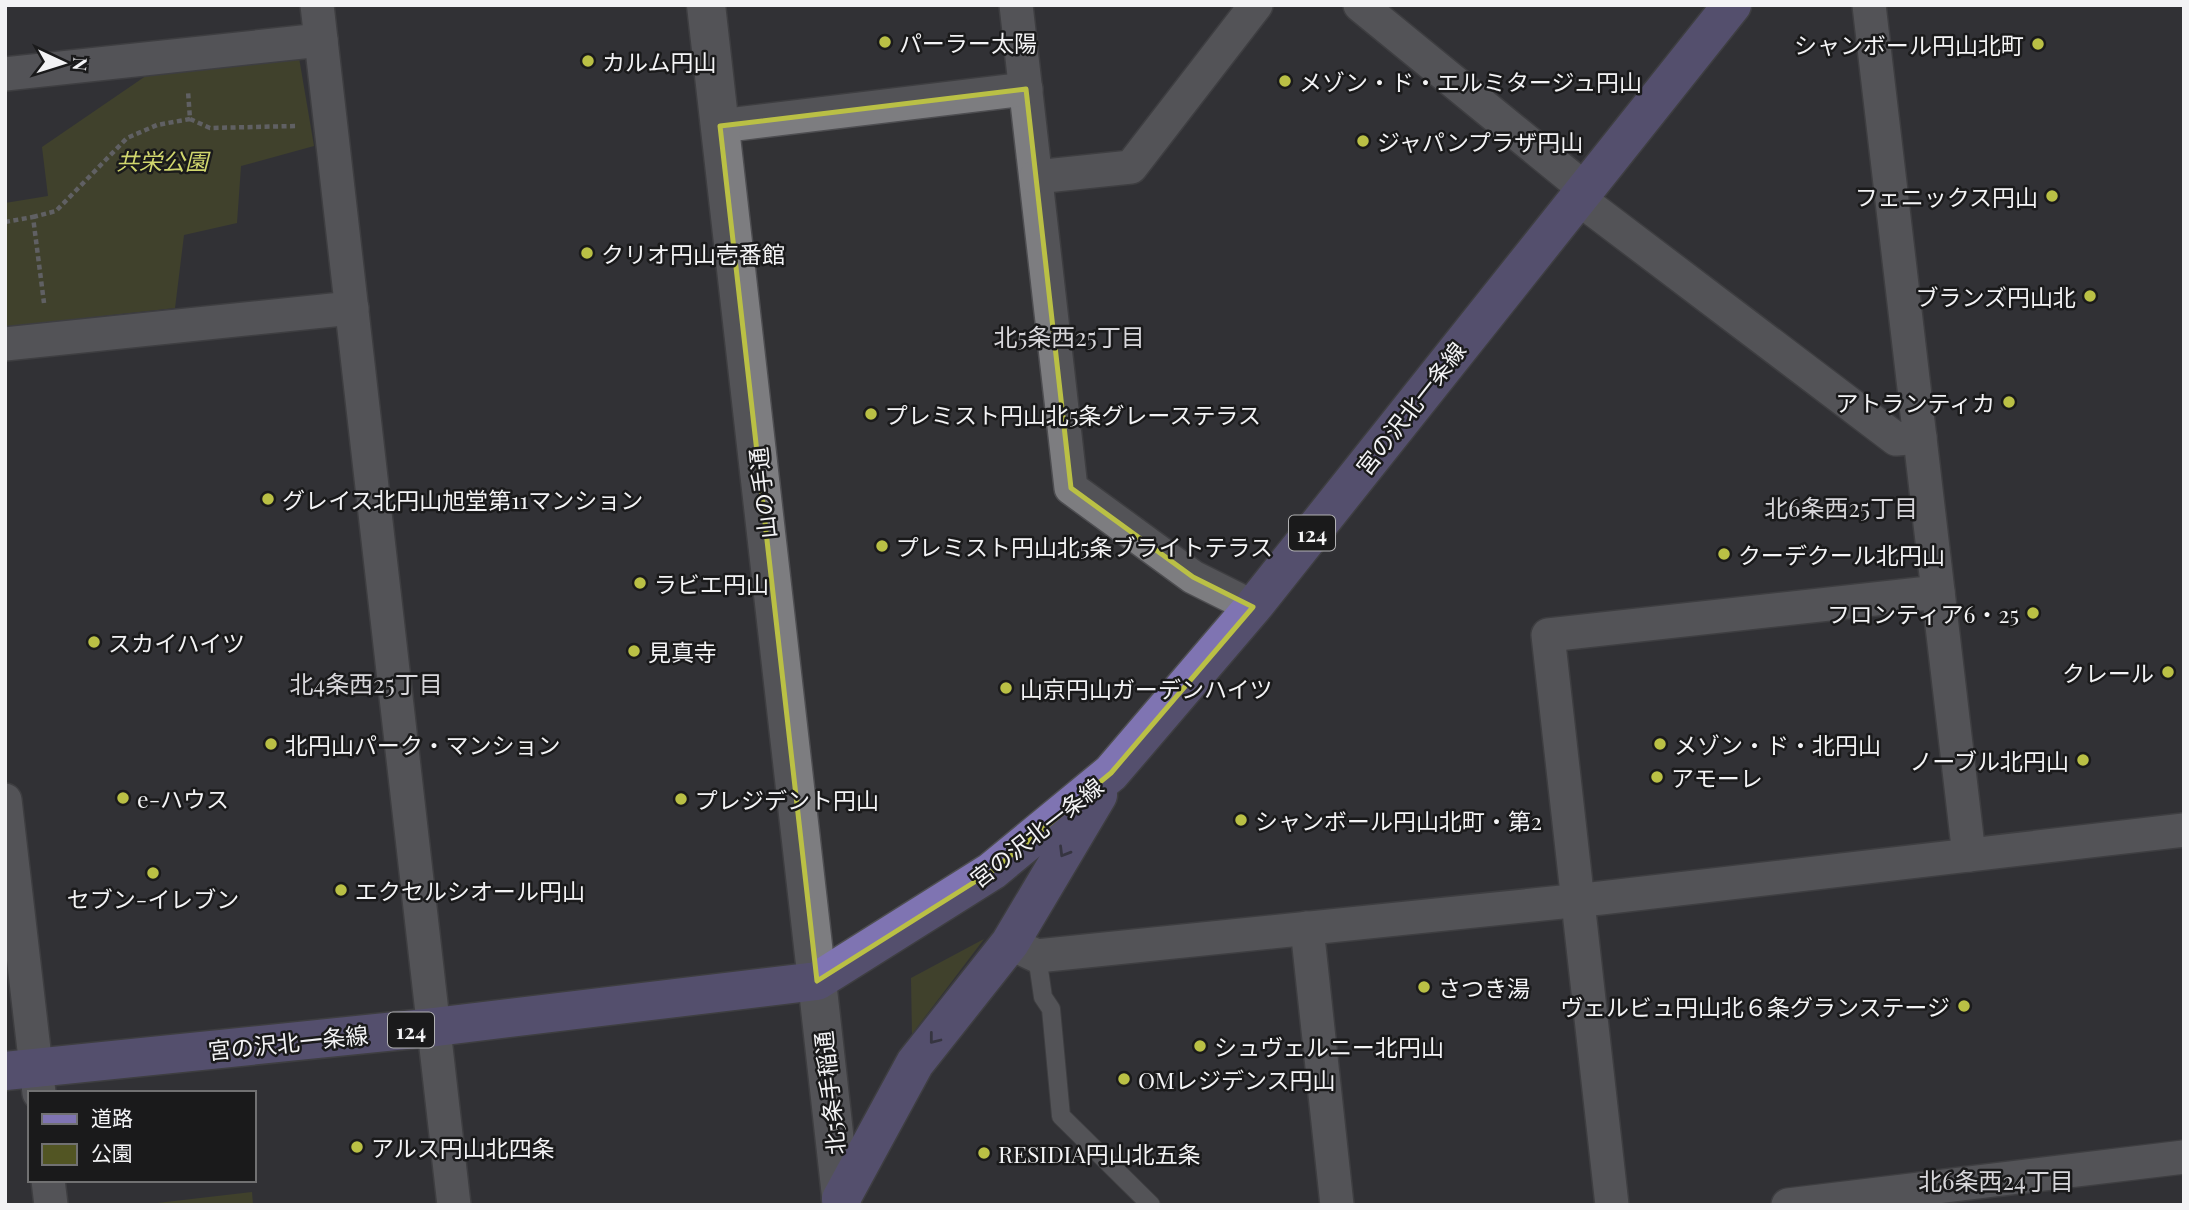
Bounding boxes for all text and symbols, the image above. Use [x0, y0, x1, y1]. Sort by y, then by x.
place label: パーラー太陽 [899, 27, 1037, 58]
north arrow [28, 28, 98, 98]
place label: シャンボール円山北町 [1794, 29, 2024, 60]
marker: パーラー太陽 [877, 34, 893, 50]
marker: シャンボール円山北町 [2030, 36, 2046, 52]
place label: カルム円山 [602, 46, 717, 77]
marker: カルム円山 [580, 53, 596, 69]
text: N [67, 57, 94, 72]
place label: メゾン・ド・エルミタージュ円山 [1299, 66, 1642, 97]
marker: メゾン・ド・エルミタージュ円山 [1277, 73, 1293, 89]
place label: ジャパンプラザ円山 [1377, 126, 1583, 157]
marker: ジャパンプラザ円山 [1355, 133, 1371, 149]
park label: 共栄公園 [116, 145, 211, 176]
place label: フェニックス円山 [1855, 181, 2038, 212]
marker: フェニックス円山 [2044, 188, 2060, 204]
place label: クリオ円山壱番館 [601, 238, 785, 269]
marker: クリオ円山壱番館 [579, 245, 595, 261]
place label: ブランズ円山北 [1915, 281, 2076, 312]
marker: ブランズ円山北 [2082, 288, 2098, 304]
district label: 北5条西25丁目 [993, 320, 1145, 352]
street label: 宮の沢北一条線 [1348, 335, 1472, 481]
place label: アトランティカ [1835, 387, 1995, 418]
marker: アトランティカ [2001, 394, 2017, 410]
place label: プレミスト円山北5条グレーステラス [885, 399, 1261, 430]
marker: プレミスト円山北5条グレーステラス [863, 406, 879, 422]
street label: 山の手通 [742, 446, 782, 540]
place label: グレイス北円山旭堂第11マンション [282, 484, 643, 515]
marker: グレイス北円山旭堂第11マンション [260, 491, 276, 507]
district label: 北6条西25丁目 [1764, 491, 1918, 523]
road number: 124 [1289, 516, 1335, 550]
place label: プレミスト円山北5条ブライトテラス [896, 531, 1273, 562]
marker: プレミスト円山北5条ブライトテラス [874, 538, 890, 554]
place label: クーデクール北円山 [1738, 539, 1945, 570]
marker: クーデクール北円山 [1716, 546, 1732, 562]
place label: ラビエ円山 [654, 568, 769, 599]
marker: ラビエ円山 [632, 575, 648, 591]
place label: フロンティア6・25 [1827, 598, 2019, 629]
marker: フロンティア6・25 [2025, 605, 2041, 621]
place label: スカイハイツ [108, 627, 245, 658]
marker: スカイハイツ [86, 634, 102, 650]
place label: 見真寺 [648, 636, 717, 667]
marker: 見真寺 [626, 643, 642, 659]
place label: クレール [2062, 657, 2154, 688]
marker: クレール [2160, 664, 2176, 680]
district label: 北4条西25丁目 [289, 667, 443, 699]
place label: 山京円山ガーデンハイツ [1020, 673, 1273, 704]
marker: 山京円山ガーデンハイツ [998, 680, 1014, 696]
place label: 北円山パーク・マンション [285, 729, 561, 760]
place label: メゾン・ド・北円山 [1674, 729, 1881, 760]
marker: 北円山パーク・マンション [263, 736, 279, 752]
marker: メゾン・ド・北円山 [1652, 736, 1668, 752]
place label: ノーブル北円山 [1909, 745, 2069, 776]
marker: ノーブル北円山 [2075, 752, 2091, 768]
place label: アモーレ [1671, 762, 1763, 793]
marker: アモーレ [1649, 769, 1665, 785]
street label: 宮の沢北一条線 [963, 770, 1109, 894]
place label: e-ハウス [137, 783, 229, 814]
place label: プレジデント円山 [695, 784, 879, 815]
marker: e-ハウス [115, 790, 131, 806]
marker: プレジデント円山 [673, 791, 689, 807]
place label: シャンボール円山北町・第2 [1255, 805, 1542, 836]
marker: シャンボール円山北町・第2 [1233, 812, 1249, 828]
one-way arrow [1059, 845, 1072, 858]
marker: セブン-イレブン [145, 865, 161, 881]
place label: エクセルシオール円山 [355, 875, 585, 906]
marker: エクセルシオール円山 [333, 882, 349, 898]
place label: セブン-イレブン [67, 883, 239, 914]
place label: さつき湯 [1438, 972, 1530, 1003]
marker: さつき湯 [1416, 979, 1432, 995]
place label: ヴェルビュ円山北６条グランステージ [1560, 991, 1950, 1022]
marker: ヴェルビュ円山北６条グランステージ [1956, 998, 1972, 1014]
road number: 124 [388, 1012, 434, 1048]
street label: 宮の沢北一条線 [206, 1018, 370, 1066]
street label: 北5条手稲通 [807, 1029, 851, 1157]
one-way arrow [930, 1031, 943, 1043]
place label: シュヴェルニー北円山 [1214, 1031, 1444, 1062]
marker: シュヴェルニー北円山 [1192, 1038, 1208, 1054]
place label: OMレジデンス円山 [1138, 1064, 1335, 1095]
marker: OMレジデンス円山 [1116, 1071, 1132, 1087]
legend [28, 1091, 256, 1182]
text: 道路 [91, 1103, 133, 1131]
place label: アルス円山北四条 [371, 1132, 555, 1163]
text: 公園 [91, 1138, 133, 1166]
place label: RESIDIA円山北五条 [998, 1138, 1201, 1169]
marker: アルス円山北四条 [349, 1139, 365, 1155]
marker: RESIDIA円山北五条 [976, 1145, 992, 1161]
district label: 北6条西24丁目 [1918, 1164, 2074, 1196]

